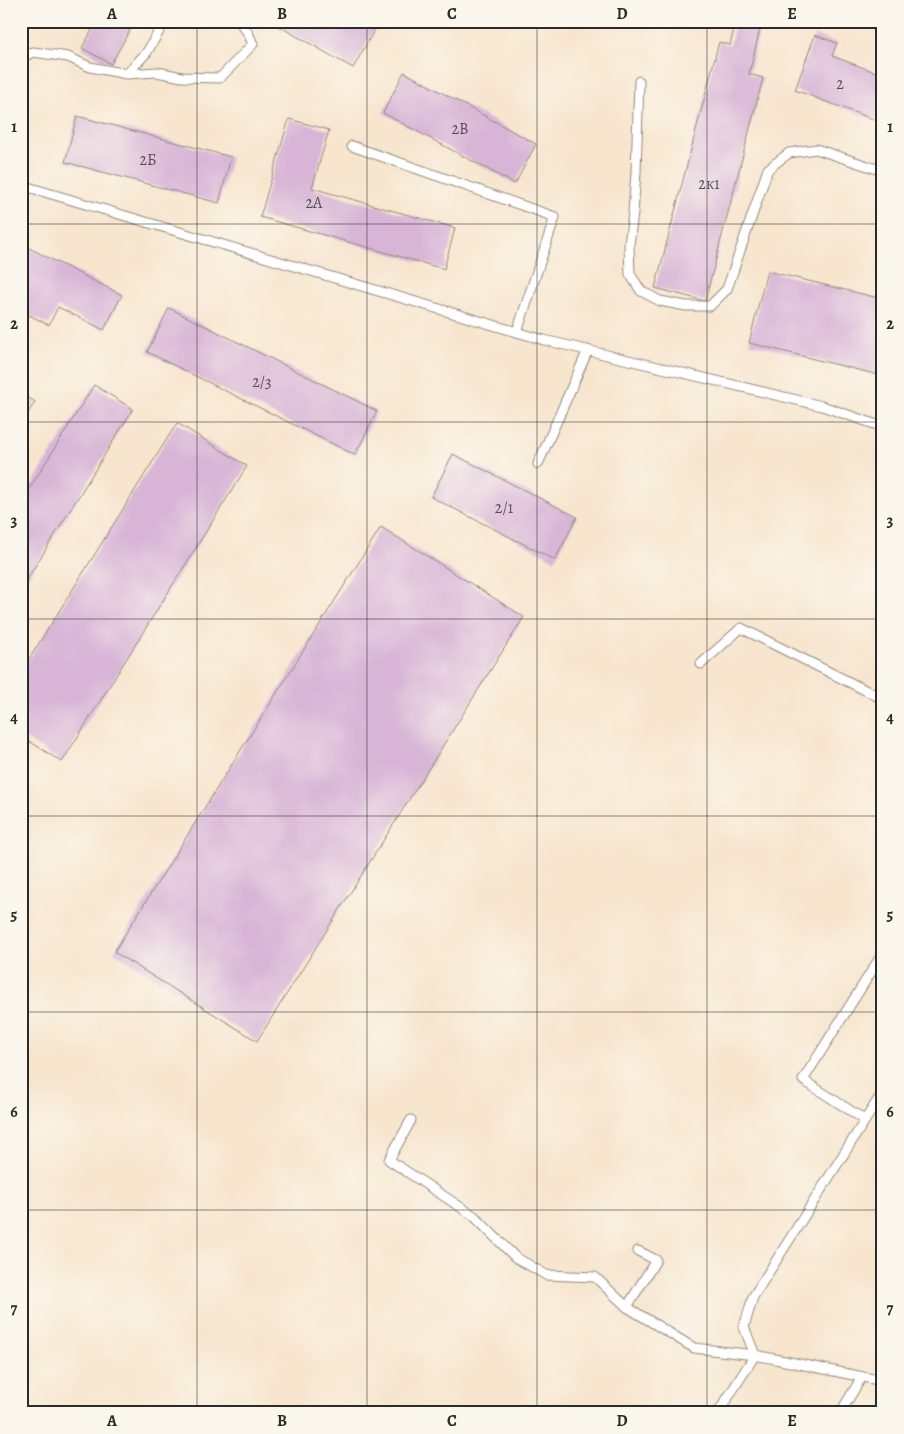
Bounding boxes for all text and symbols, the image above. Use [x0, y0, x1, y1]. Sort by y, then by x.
text: A [106, 3, 118, 25]
text: B [277, 3, 287, 25]
text: C [447, 3, 457, 25]
text: D [616, 3, 628, 25]
text: E [787, 3, 797, 25]
house number: 2 [836, 73, 844, 95]
text: 1 [11, 116, 17, 138]
text: 1 [887, 116, 893, 138]
house number: 2В [451, 118, 469, 140]
house number: 2Б [139, 149, 157, 171]
house number: 2к1 [698, 173, 720, 195]
house number: 2А [306, 192, 323, 214]
text: 2 [10, 313, 18, 335]
text: 2 [886, 313, 894, 335]
house number: 2/3 [252, 371, 272, 393]
house number: 2/1 [495, 497, 514, 519]
text: 3 [11, 510, 18, 532]
text: 3 [887, 510, 894, 532]
text: 4 [10, 707, 18, 729]
text: 4 [886, 707, 894, 729]
text: 5 [11, 904, 18, 926]
text: 5 [887, 904, 894, 926]
text: 6 [10, 1101, 18, 1123]
text: 6 [886, 1101, 894, 1123]
text: 7 [11, 1298, 18, 1320]
text: 7 [887, 1298, 894, 1320]
text: A [106, 1410, 118, 1432]
text: B [277, 1410, 287, 1432]
text: C [447, 1410, 457, 1432]
text: D [616, 1410, 628, 1432]
text: E [787, 1410, 797, 1432]

